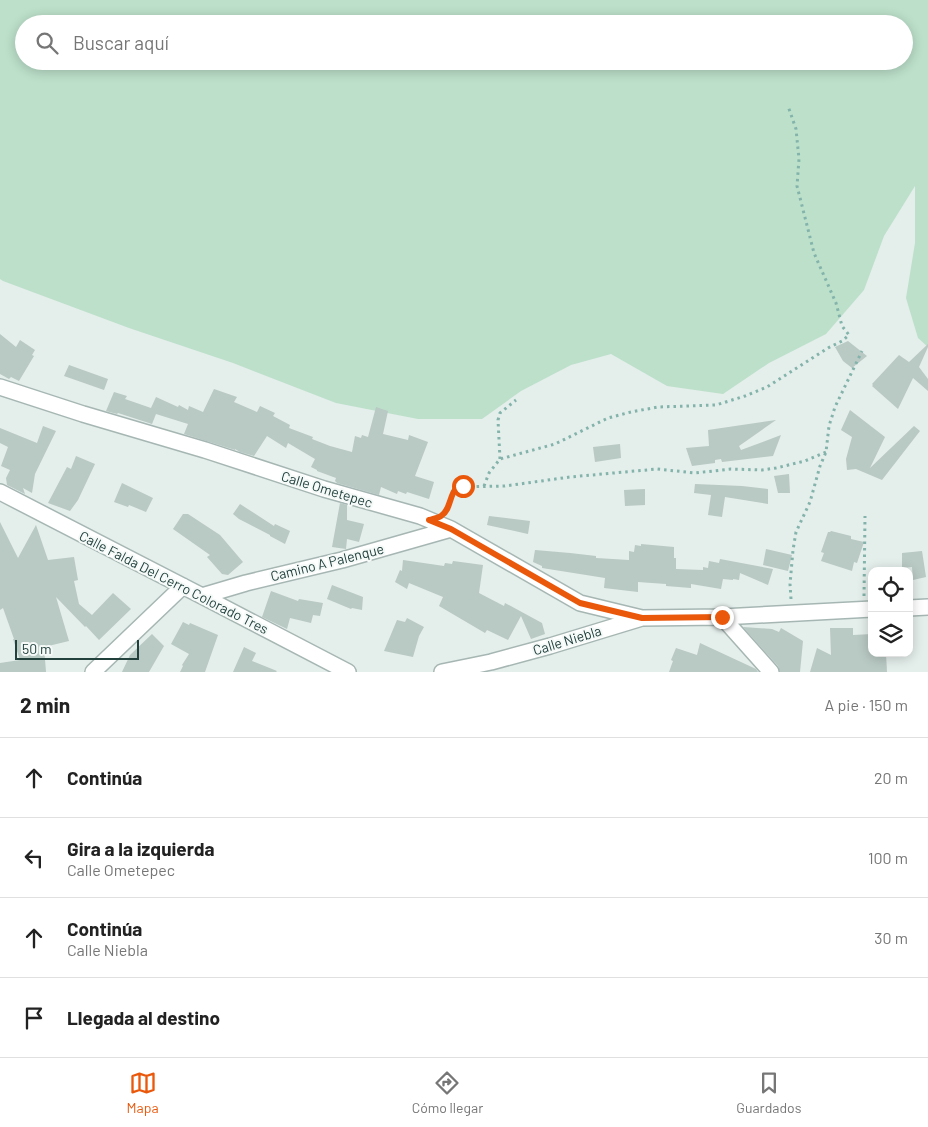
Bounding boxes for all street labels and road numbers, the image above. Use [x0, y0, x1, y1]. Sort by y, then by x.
street label: Calle Ometepec [279, 467, 375, 511]
street label: Calle Falda Del Cerro Colorado Tres [77, 527, 272, 637]
street label: Camino A Palenque [269, 540, 385, 584]
street label: Calle Niebla [531, 622, 603, 658]

